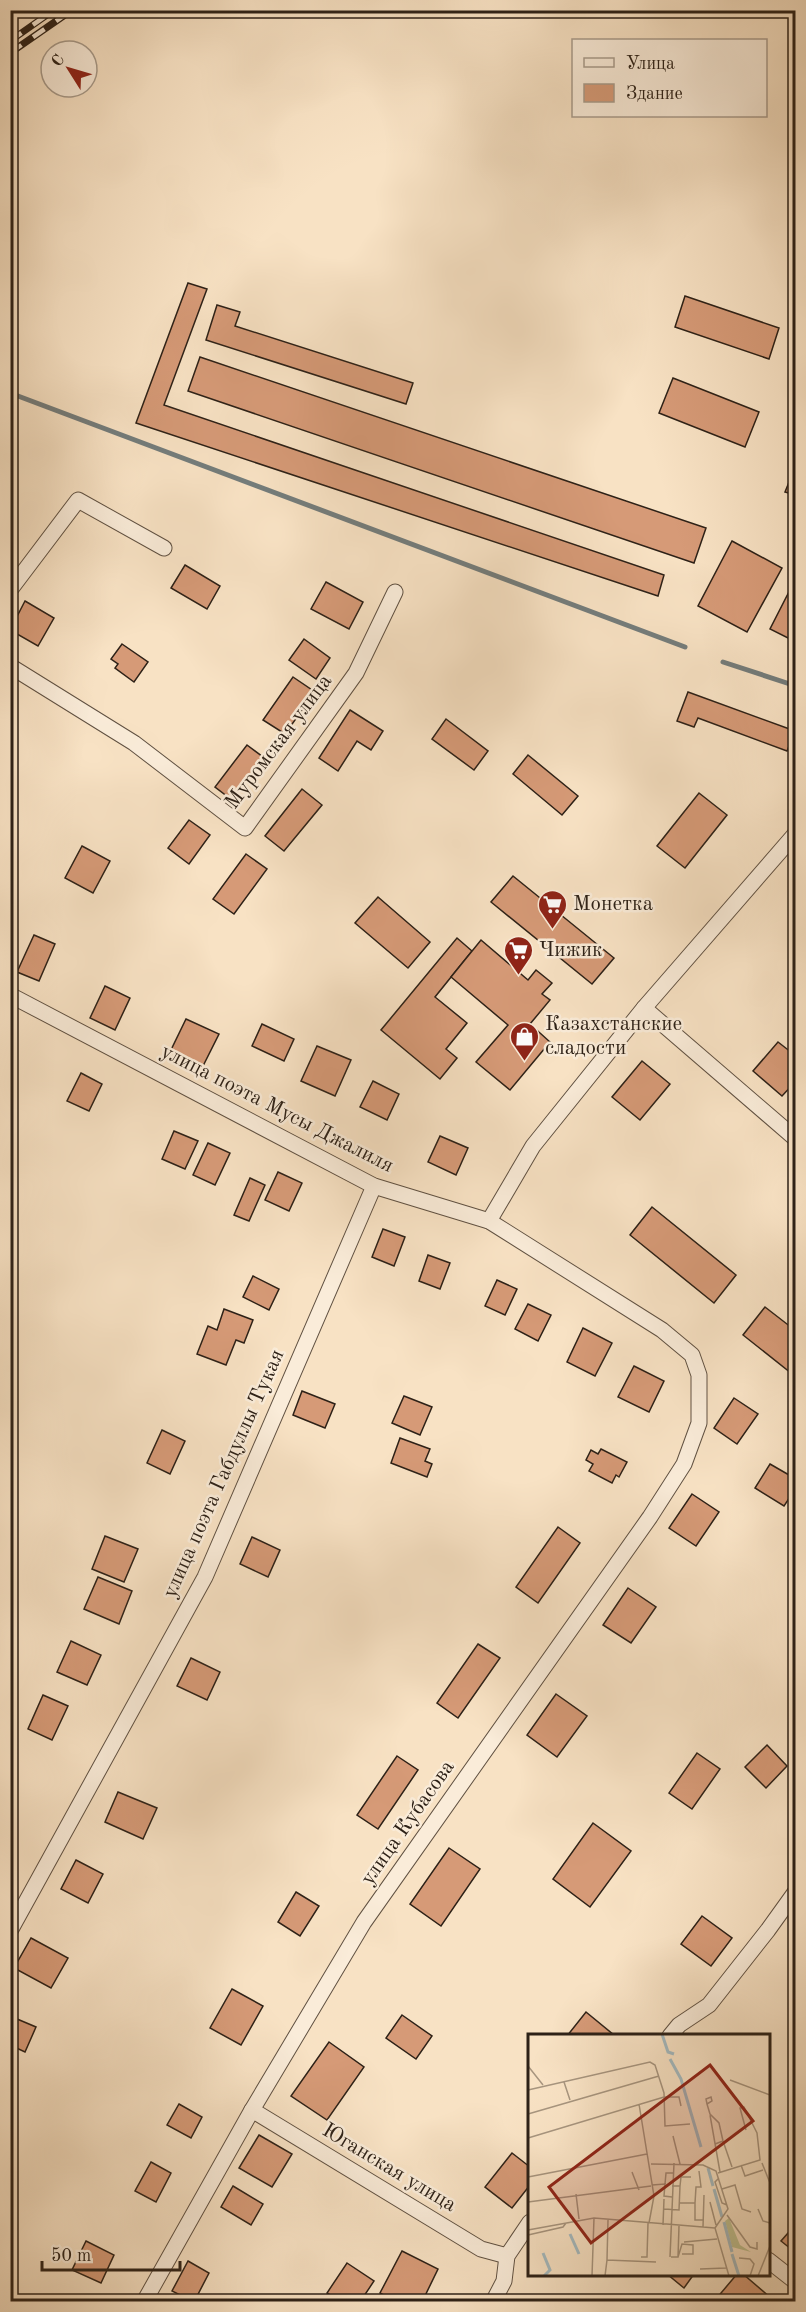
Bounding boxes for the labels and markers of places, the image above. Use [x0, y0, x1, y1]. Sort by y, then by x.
supermarket icon: Монетка [536, 888, 568, 930]
place label: Монетка [573, 894, 653, 915]
supermarket icon: Чижик [502, 934, 534, 976]
place label: Чижик [539, 940, 603, 961]
place label: Казахстанские сладости [545, 1014, 682, 1059]
shop icon: Казахстанские сладости [508, 1020, 540, 1062]

